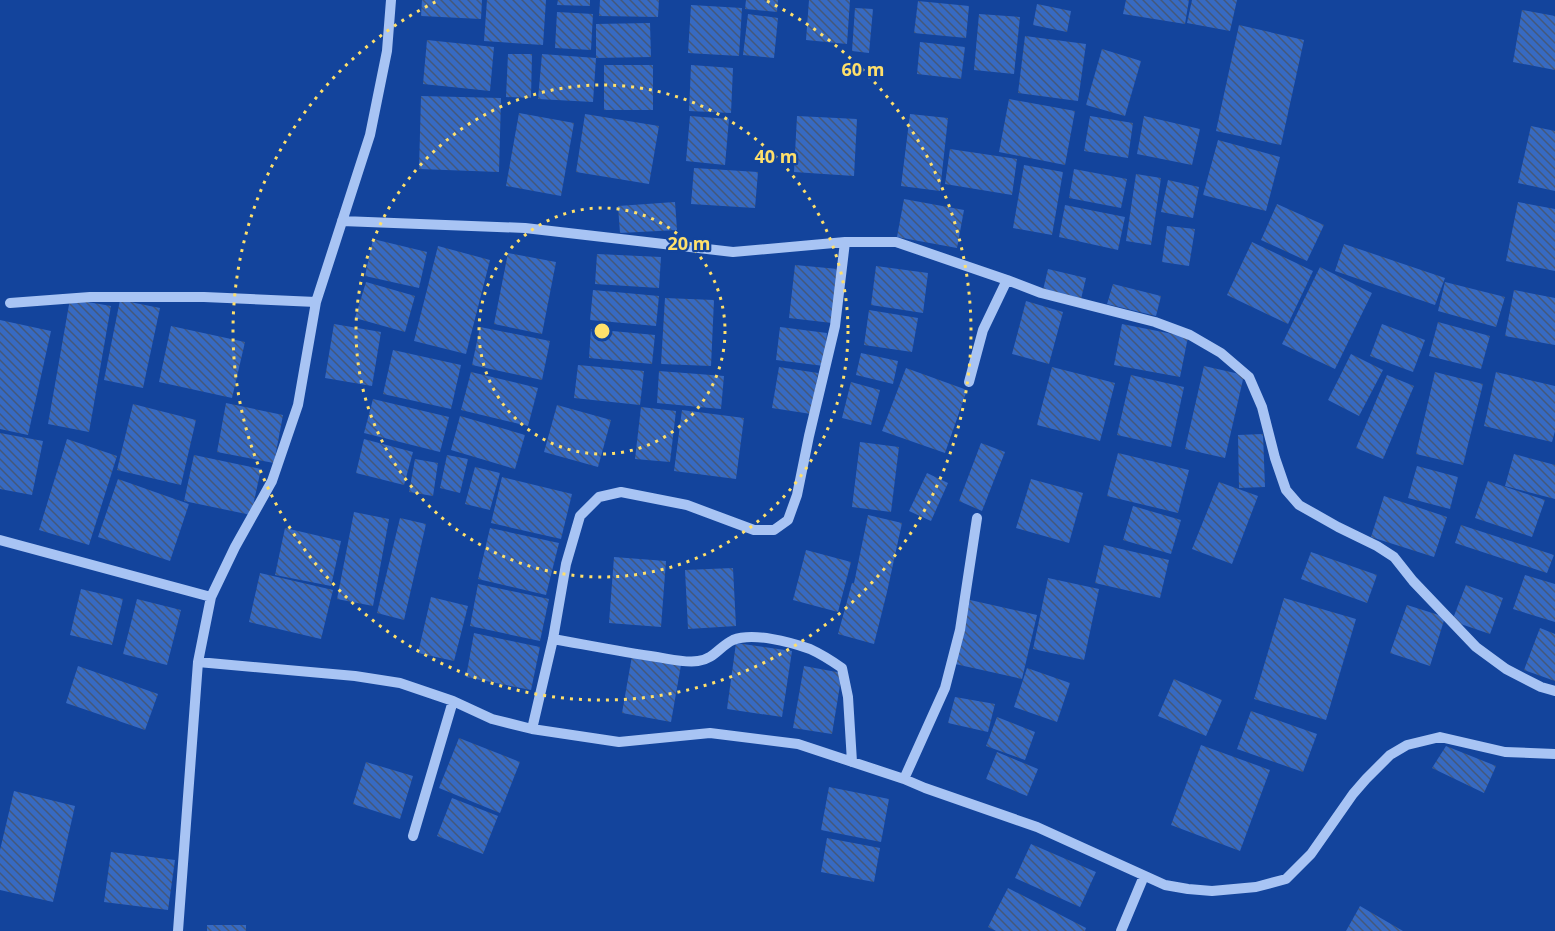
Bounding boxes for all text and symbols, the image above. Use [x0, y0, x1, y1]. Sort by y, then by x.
text: 60 m [842, 57, 884, 81]
text: 40 m [755, 144, 797, 168]
text: 20 m [668, 231, 710, 255]
centre of rings [592, 321, 612, 341]

